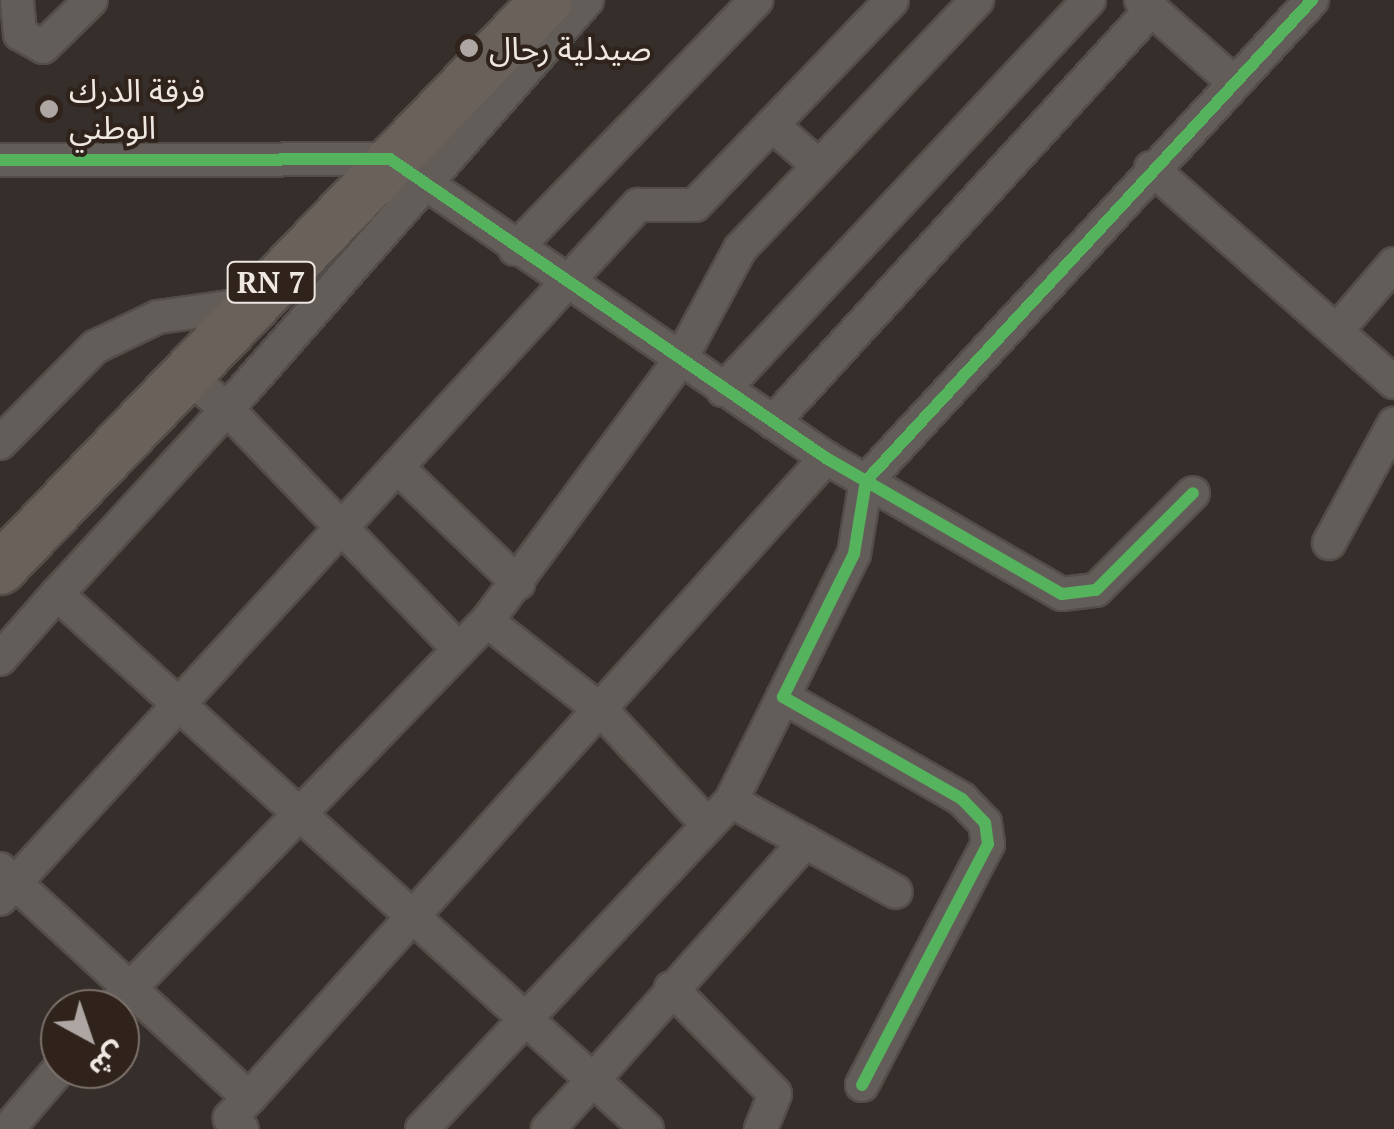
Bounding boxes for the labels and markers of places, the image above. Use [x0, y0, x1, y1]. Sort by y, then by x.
place label: صيدلية رحال [489, 29, 651, 67]
marker: صيدلية رحال [458, 37, 480, 59]
place label: فرقة الدرك الوطني [69, 72, 205, 147]
marker: فرقة الدرك الوطني [38, 98, 60, 120]

